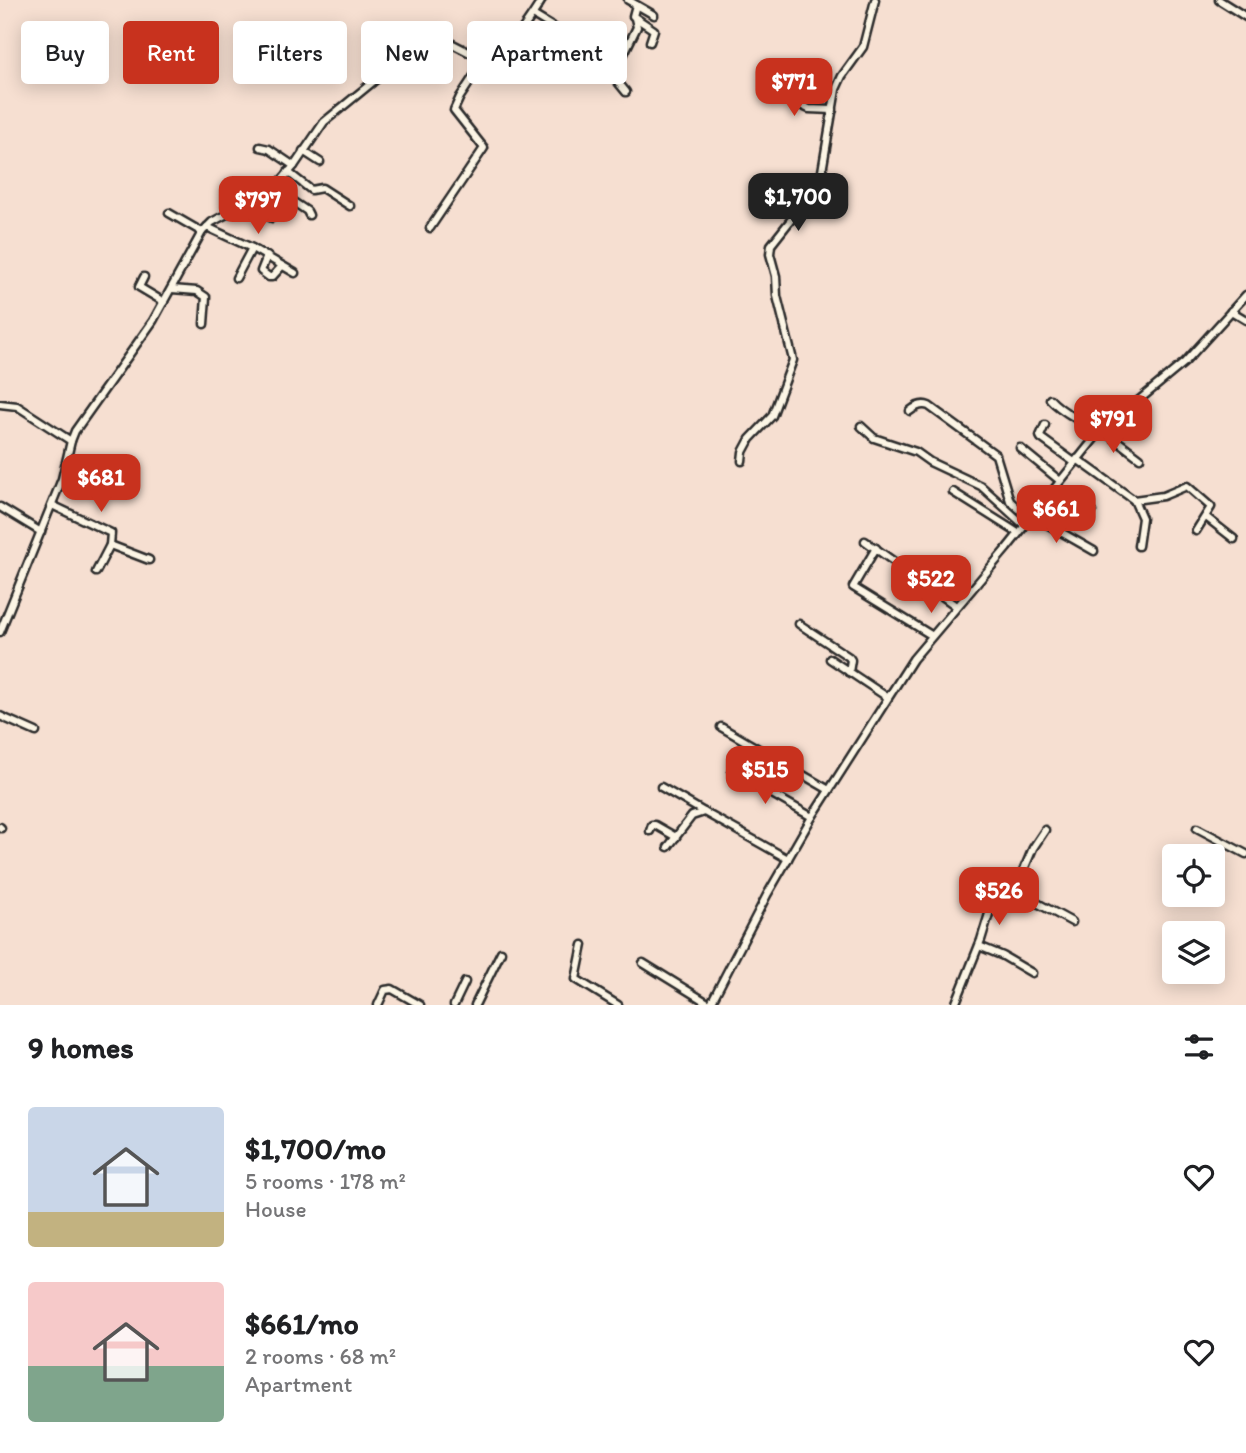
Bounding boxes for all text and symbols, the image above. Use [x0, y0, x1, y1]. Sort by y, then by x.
chip: Buy [21, 21, 109, 84]
chip: Rent [123, 21, 219, 84]
chip: Filters [233, 21, 347, 84]
chip: New [361, 21, 453, 84]
chip: Apartment [467, 21, 627, 84]
pin: $771 [753, 58, 835, 118]
text: $771 [771, 67, 817, 95]
pin: $1,700 [741, 174, 855, 233]
pin: $797 [217, 176, 299, 236]
text: $1,700 [764, 182, 832, 210]
text: $797 [235, 185, 281, 213]
pin: $791 [1072, 396, 1154, 455]
text: $791 [1090, 404, 1136, 432]
pin: $681 [60, 454, 142, 514]
text: $681 [77, 463, 125, 491]
pin: $661 [1015, 486, 1097, 545]
text: $661 [1033, 494, 1079, 522]
pin: $522 [890, 556, 972, 615]
text: $522 [907, 564, 955, 592]
pin: $515 [724, 746, 806, 806]
text: $515 [742, 755, 788, 783]
map controls [1162, 844, 1225, 984]
button: locate [1162, 844, 1225, 907]
pin: $526 [958, 867, 1040, 927]
text: $526 [975, 876, 1023, 904]
button: layers [1162, 921, 1225, 984]
icon: filters [1180, 1028, 1218, 1066]
text: 9 homes [28, 1029, 134, 1066]
text: $1,700/mo [245, 1130, 386, 1167]
icon: home [84, 1135, 168, 1219]
icon: heart [1180, 1158, 1218, 1196]
text: 5 rooms · 178 m² [245, 1167, 406, 1195]
text: House [245, 1195, 307, 1223]
text: $661/mo [245, 1305, 359, 1342]
icon: home [84, 1310, 168, 1394]
icon: heart [1180, 1333, 1218, 1371]
text: 2 rooms · 68 m² [245, 1342, 396, 1370]
text: Apartment [245, 1370, 352, 1398]

